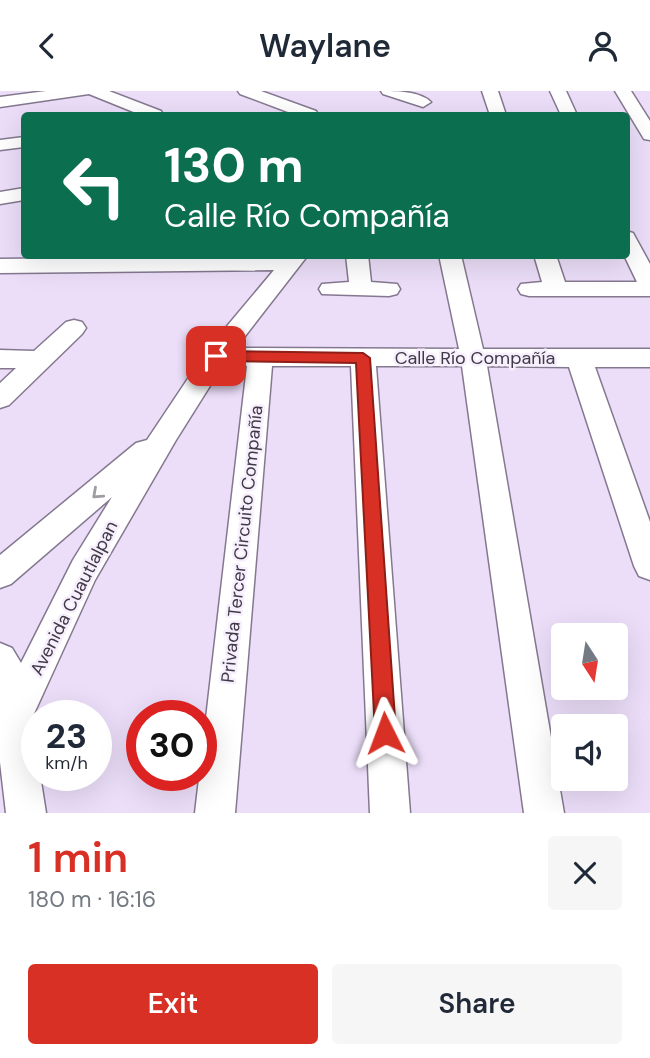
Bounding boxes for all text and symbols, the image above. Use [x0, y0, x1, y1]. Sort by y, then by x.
text: Waylane [259, 25, 391, 67]
icon: back [28, 27, 66, 65]
icon: person [584, 27, 622, 65]
text: 130 m [164, 133, 304, 197]
icon: left [49, 140, 140, 231]
text: Calle Río Compañía [164, 195, 450, 237]
pin [186, 326, 246, 386]
icon: arrive [197, 337, 235, 375]
street label: Calle Río Compañía [395, 346, 555, 370]
street label: Privada Tercer Circuito Compañía [216, 404, 268, 684]
one-way arrow [92, 486, 105, 498]
street label: Avenida Cuautlalpan [25, 517, 123, 679]
north arrow [551, 623, 628, 700]
map controls [551, 623, 628, 791]
position arrow [348, 696, 422, 770]
speed limit sign: 30 [126, 700, 217, 791]
text: 23 [46, 713, 87, 759]
button: sound [551, 714, 628, 791]
text: km/h [45, 751, 88, 775]
text: 1 min [28, 830, 128, 885]
button: close [548, 836, 622, 910]
text: 180 m · 16:16 [28, 884, 156, 914]
button: Exit [28, 964, 318, 1044]
button: Share [332, 964, 622, 1044]

